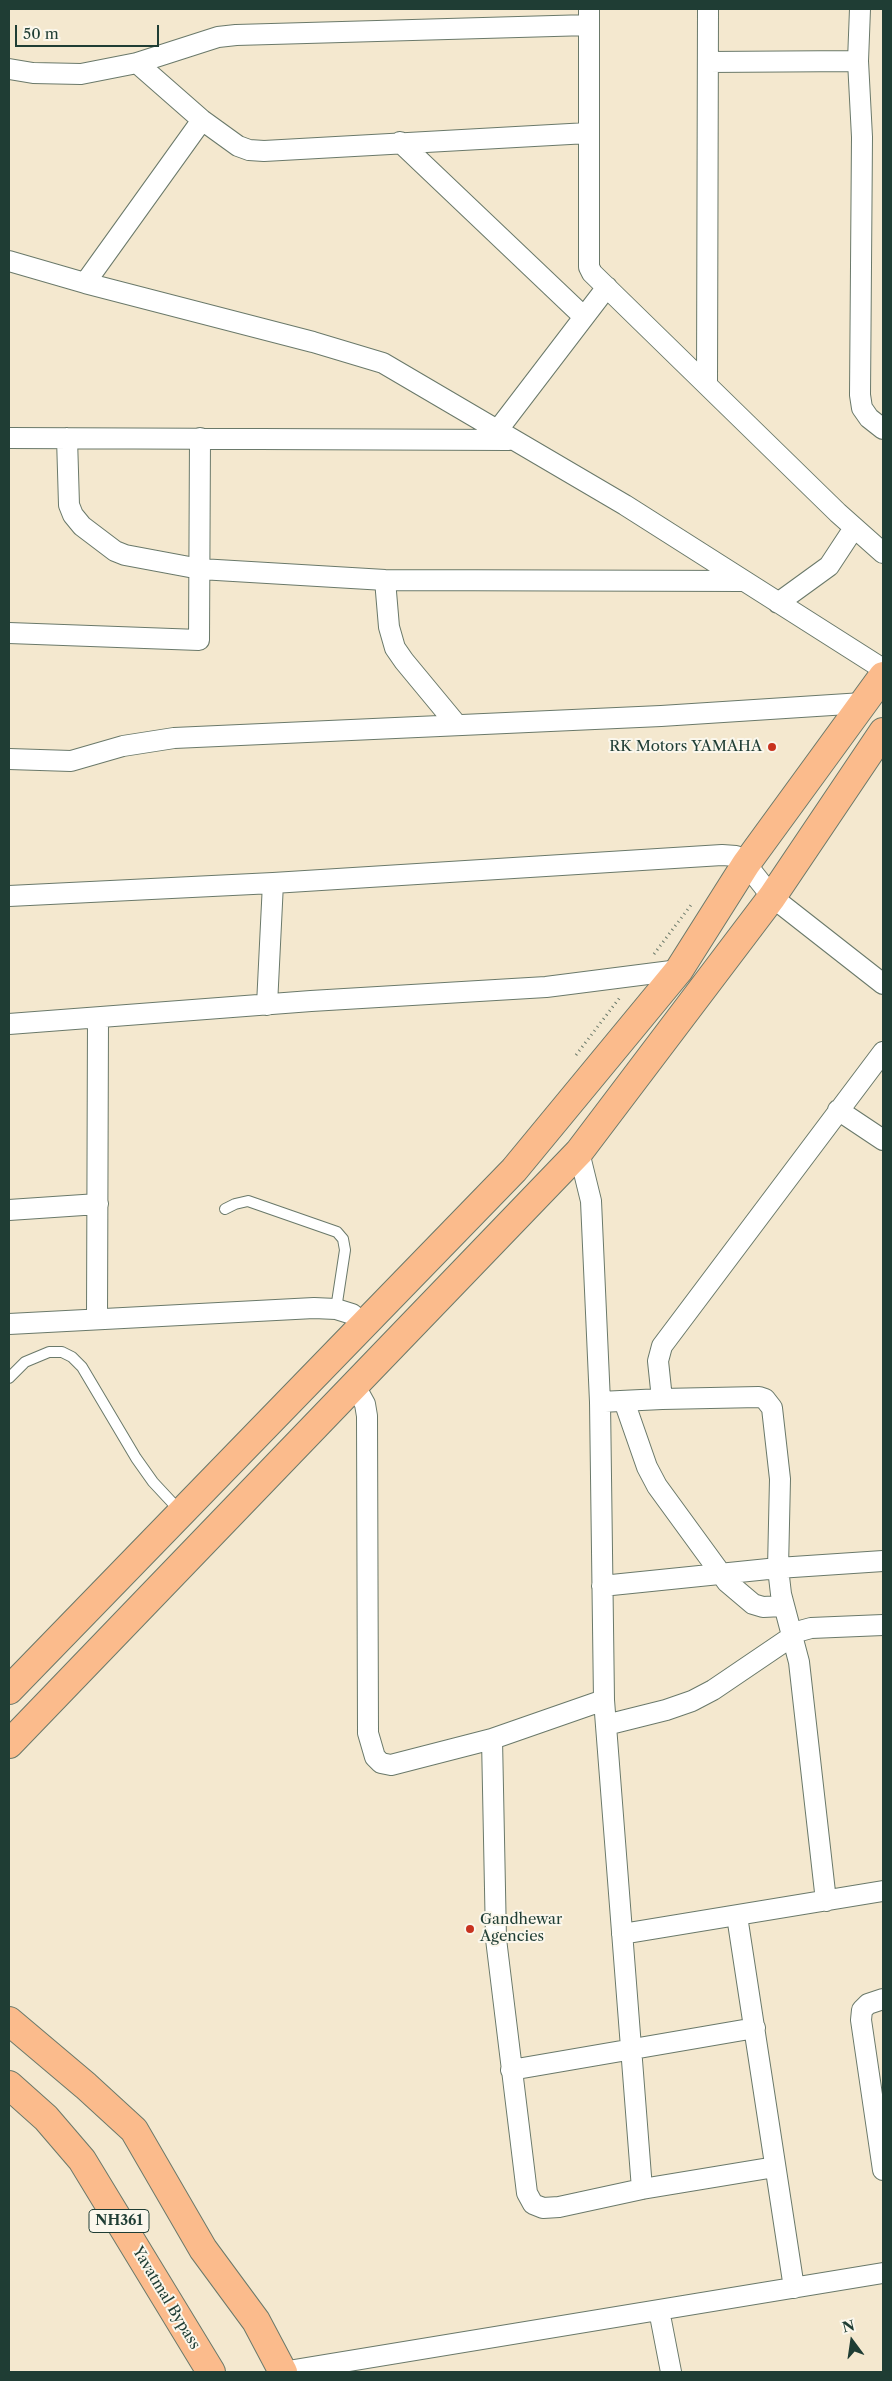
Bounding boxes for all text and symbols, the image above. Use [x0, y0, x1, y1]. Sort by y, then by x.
scale bar [18, 15, 161, 47]
text: 50 m [23, 24, 59, 43]
place label: RK Motors YAMAHA [609, 738, 762, 756]
marker: RK Motors YAMAHA [766, 741, 778, 753]
place label: Gandhewar Agencies [480, 1911, 562, 1946]
marker: Gandhewar Agencies [464, 1923, 476, 1935]
road number: NH361 [89, 2210, 149, 2232]
street label: Yavatmal Bypass [128, 2243, 204, 2353]
north arrow [827, 2316, 877, 2366]
text: N [840, 2316, 856, 2337]

